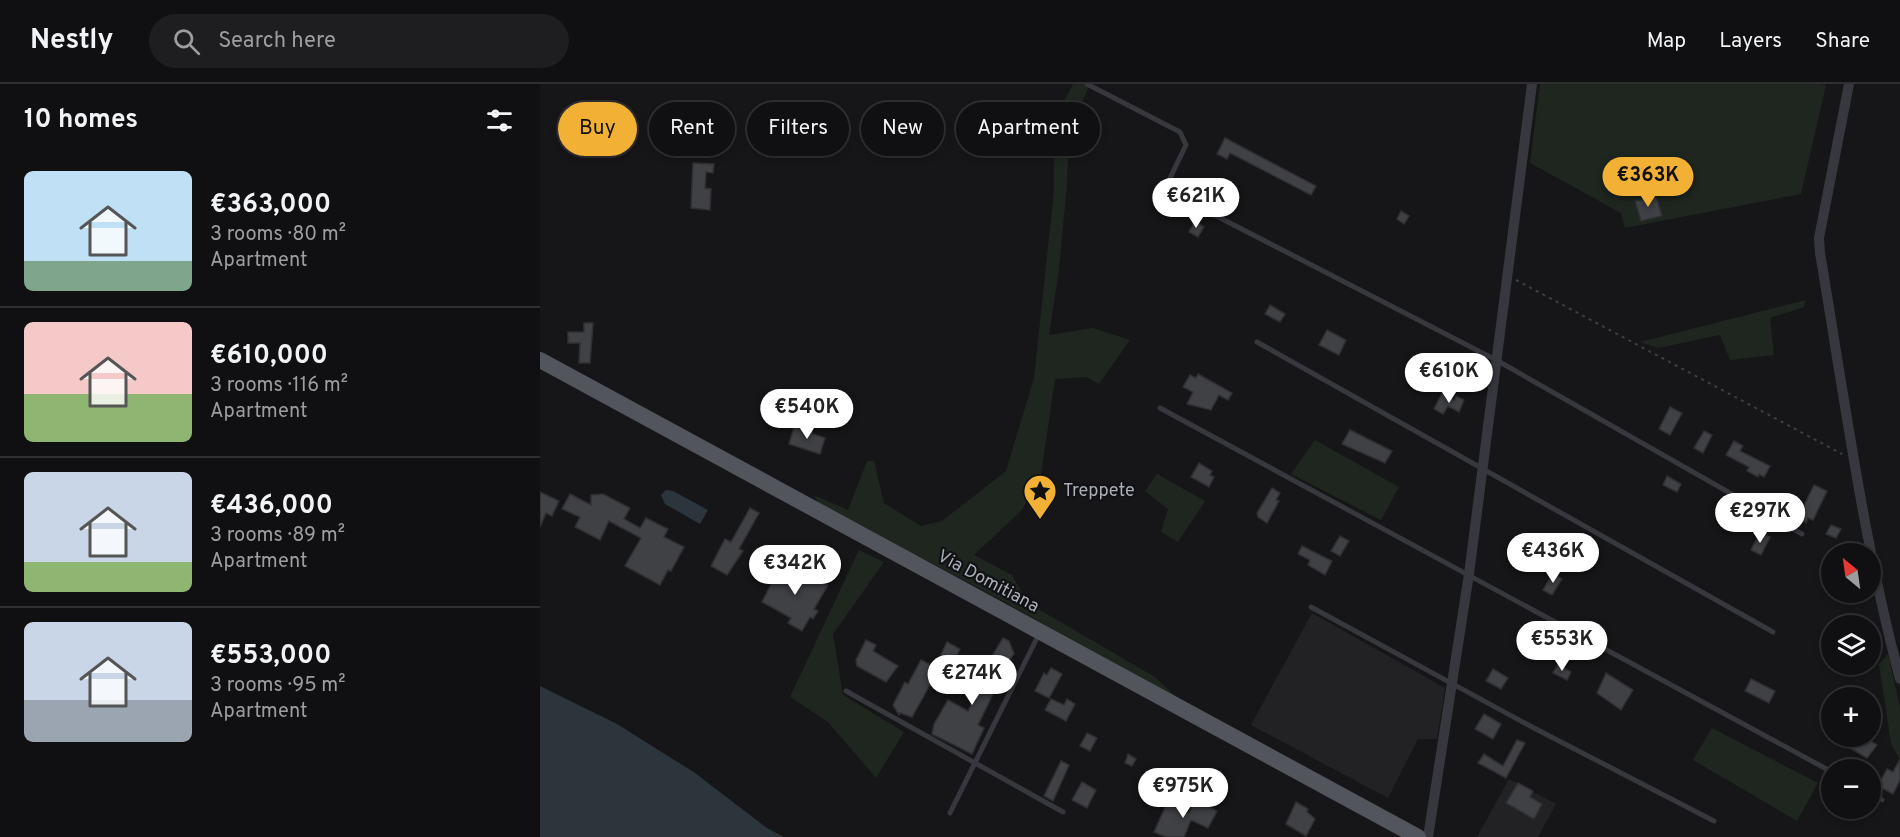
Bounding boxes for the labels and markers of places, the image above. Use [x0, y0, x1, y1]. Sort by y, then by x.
pin: €363K [1606, 157, 1690, 208]
pin: €621K [1154, 178, 1238, 229]
pin: €610K [1407, 353, 1491, 404]
pin: €540K [765, 389, 849, 440]
place icon: Treppete [1022, 473, 1058, 520]
place label: Treppete [1063, 480, 1135, 503]
pin: €297K [1718, 493, 1802, 544]
pin: €436K [1511, 533, 1595, 584]
pin: €342K [753, 545, 837, 596]
pin: €553K [1520, 621, 1604, 672]
pin: €274K [930, 655, 1014, 706]
pin: €975K [1141, 768, 1225, 819]

